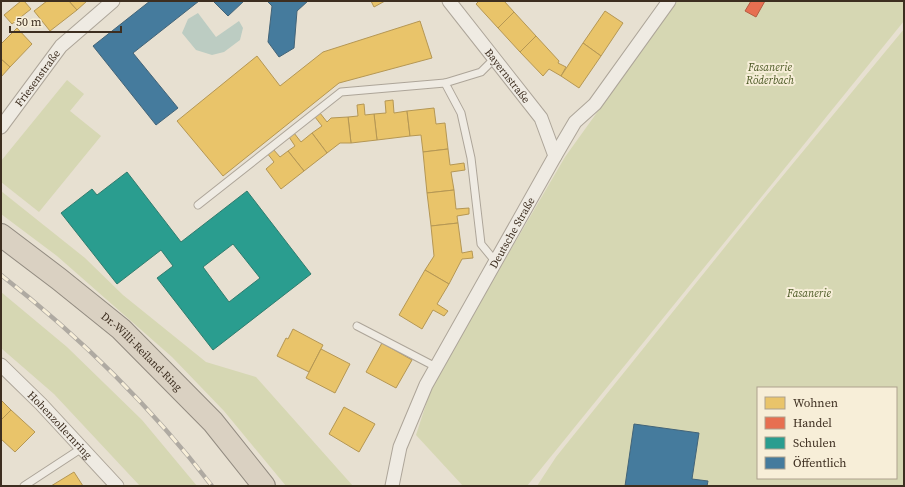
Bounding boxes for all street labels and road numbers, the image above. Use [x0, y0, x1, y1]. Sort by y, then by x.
street label: Bayernstraße [482, 45, 534, 106]
street label: Friesenstraße [11, 46, 64, 110]
street label: Deutsche Straße [486, 194, 538, 271]
street label: Dr.-Willi-Reiland-Ring [98, 308, 186, 395]
street label: Hohenzollernring [24, 388, 96, 462]

